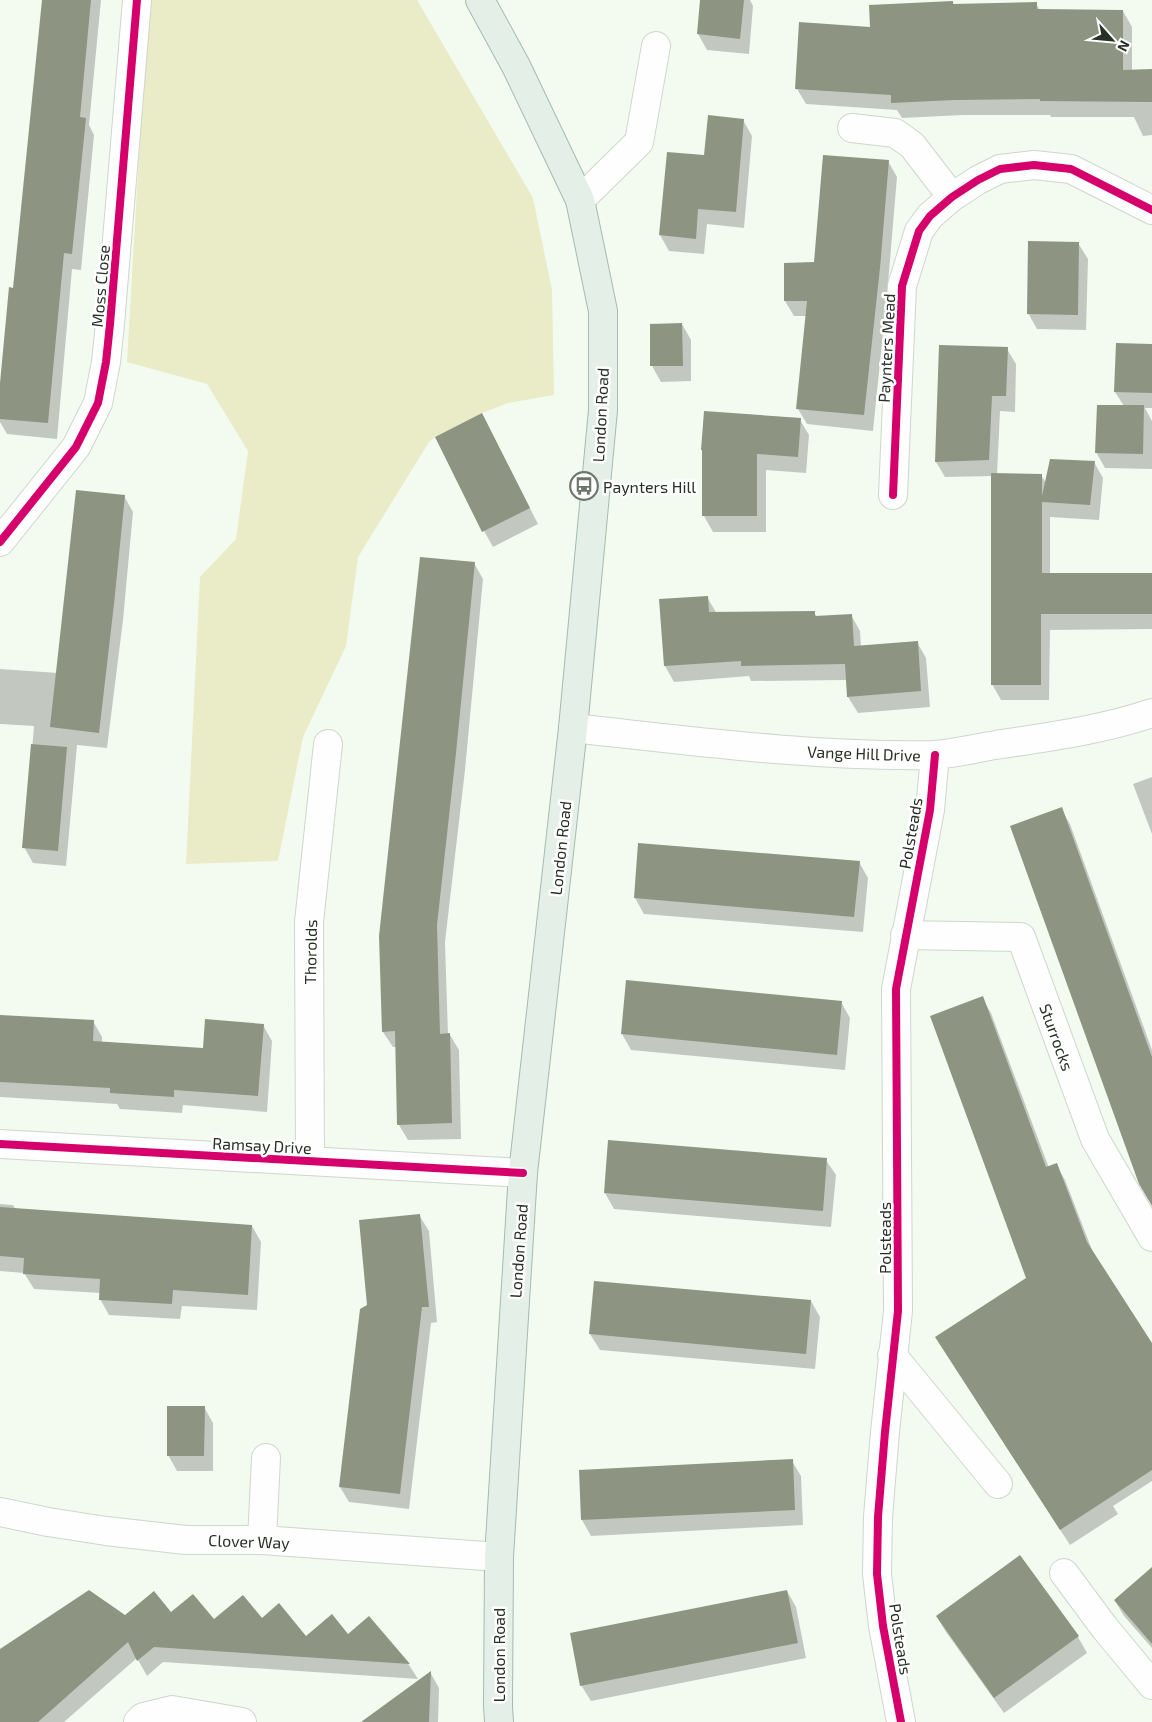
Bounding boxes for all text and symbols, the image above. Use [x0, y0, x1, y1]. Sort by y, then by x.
north arrow [1087, 15, 1137, 65]
text: N [1114, 38, 1134, 54]
street label: Moss Close [87, 244, 113, 328]
street label: Paynters Mead [874, 293, 898, 403]
street label: London Road [588, 367, 612, 463]
bus stop icon: Paynters Hill [569, 471, 599, 501]
place label: Paynters Hill [603, 477, 696, 496]
street label: Vange Hill Drive [807, 742, 921, 764]
street label: Polsteads [894, 796, 926, 870]
street label: London Road [546, 800, 574, 896]
street label: Thorolds [300, 919, 320, 985]
street label: Sturrocks [1036, 1001, 1078, 1073]
street label: Ramsay Drive [212, 1133, 312, 1157]
street label: Polsteads [875, 1202, 894, 1274]
street label: London Road [505, 1203, 531, 1299]
street label: Clover Way [208, 1530, 291, 1552]
street label: Polsteads [886, 1602, 916, 1676]
street label: London Road [489, 1608, 508, 1702]

